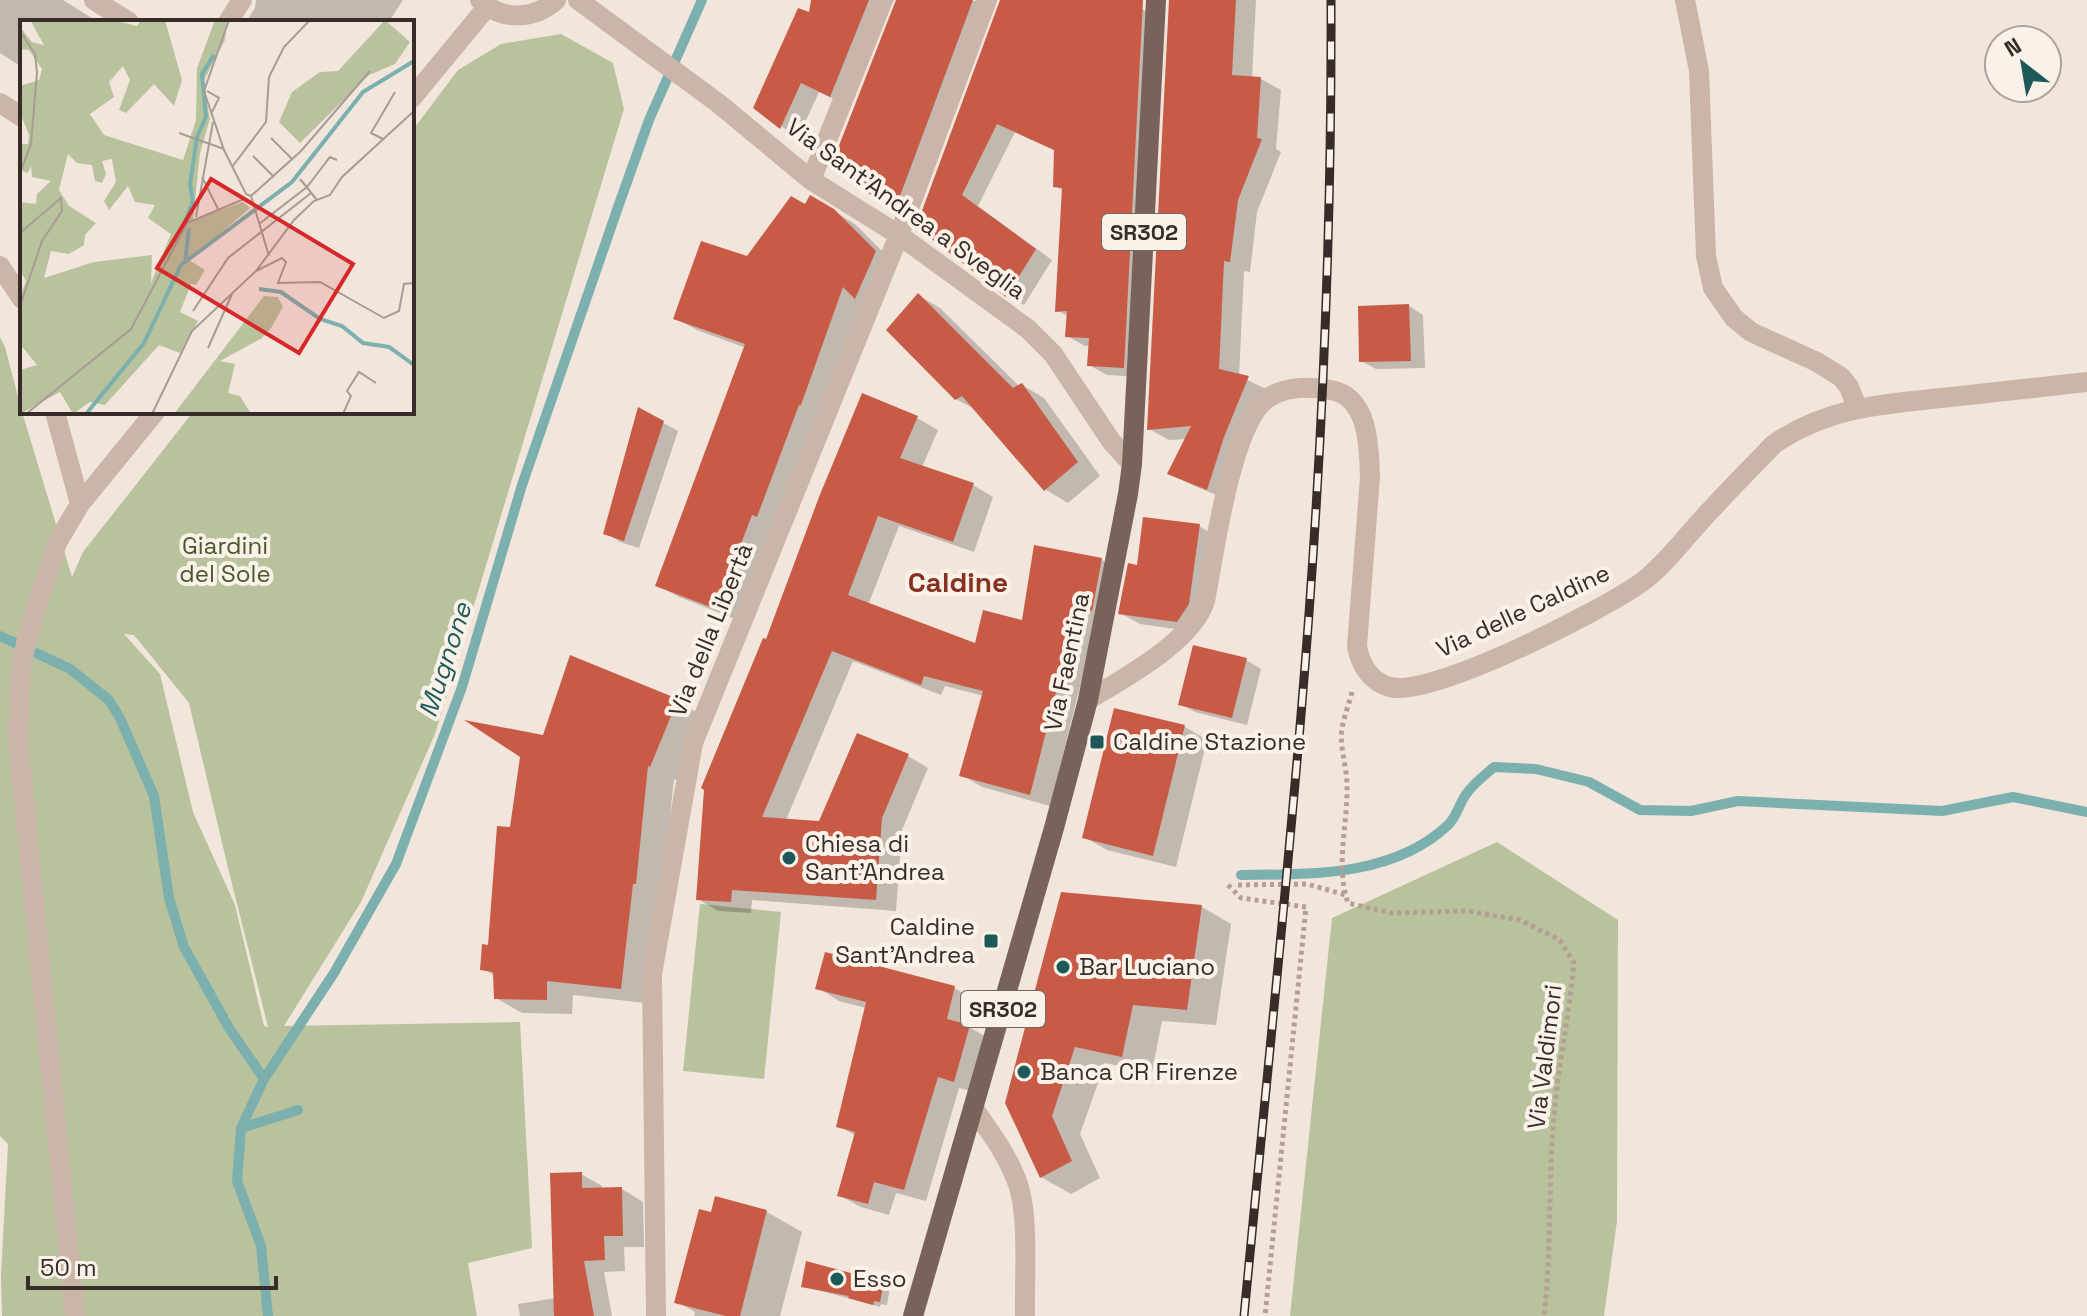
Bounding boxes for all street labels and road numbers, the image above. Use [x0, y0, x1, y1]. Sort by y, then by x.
street label: Via Sant'Andrea a Sveglia [780, 111, 1032, 306]
road number: SR302 [1102, 214, 1186, 250]
street label: Via della Libertà [662, 538, 760, 721]
street label: Via delle Caldine [1431, 557, 1614, 664]
street label: Via Faentina [1037, 590, 1096, 734]
street label: Via Valdimori [1520, 983, 1569, 1131]
road number: SR302 [961, 991, 1045, 1027]

